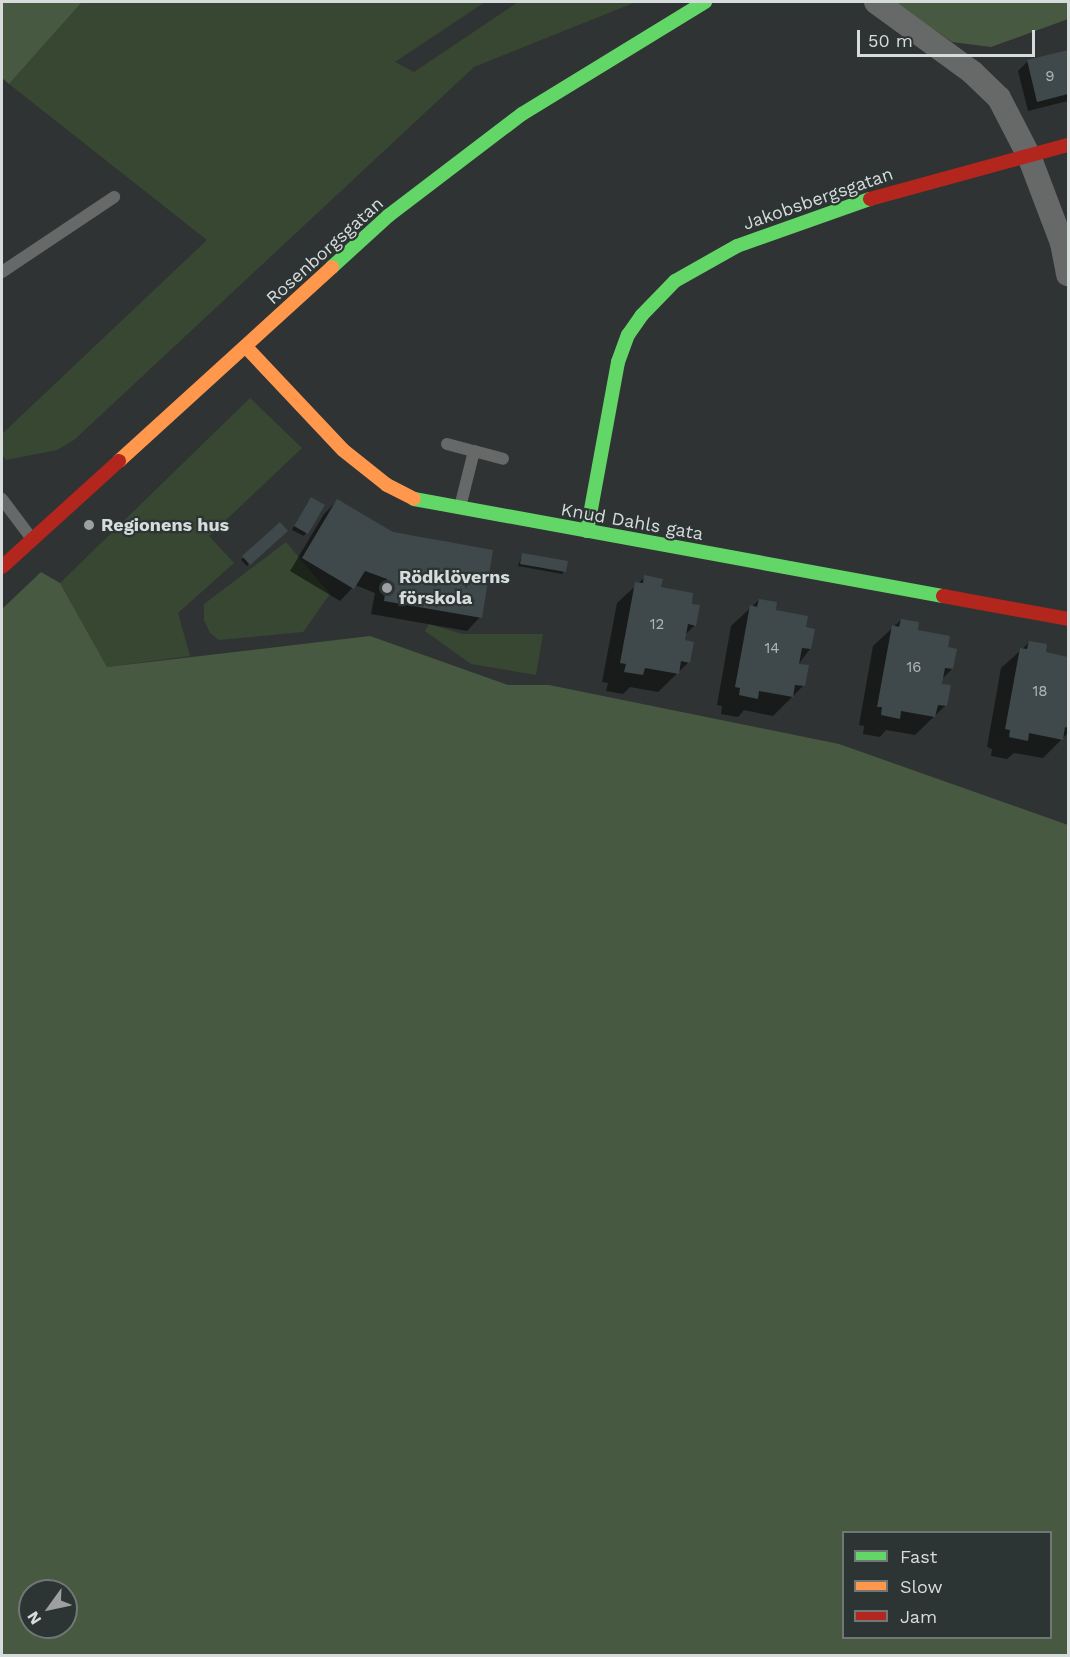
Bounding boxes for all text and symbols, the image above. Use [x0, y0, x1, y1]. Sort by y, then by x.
scale bar [860, 18, 1038, 56]
text: 50 m [868, 30, 913, 51]
house number: 9 [1045, 68, 1055, 86]
street label: Jakobsbergsgatan [740, 163, 896, 235]
street label: Rosenborgsgatan [262, 193, 388, 309]
street label: Knud Dahls gata [559, 499, 705, 545]
place label: Regionens hus [101, 514, 229, 536]
marker: Regionens hus [82, 518, 96, 532]
place label: Rödklöverns förskola [399, 567, 510, 610]
marker: Rödklöverns förskola [380, 581, 394, 595]
house number: 12 [650, 616, 664, 634]
house number: 14 [764, 640, 780, 658]
house number: 16 [907, 659, 921, 677]
house number: 18 [1032, 683, 1048, 701]
legend [842, 1531, 1052, 1639]
text: Fast [900, 1546, 937, 1567]
text: Slow [900, 1576, 943, 1597]
north arrow [18, 1579, 78, 1639]
text: Jam [900, 1606, 937, 1627]
text: N [23, 1608, 45, 1628]

